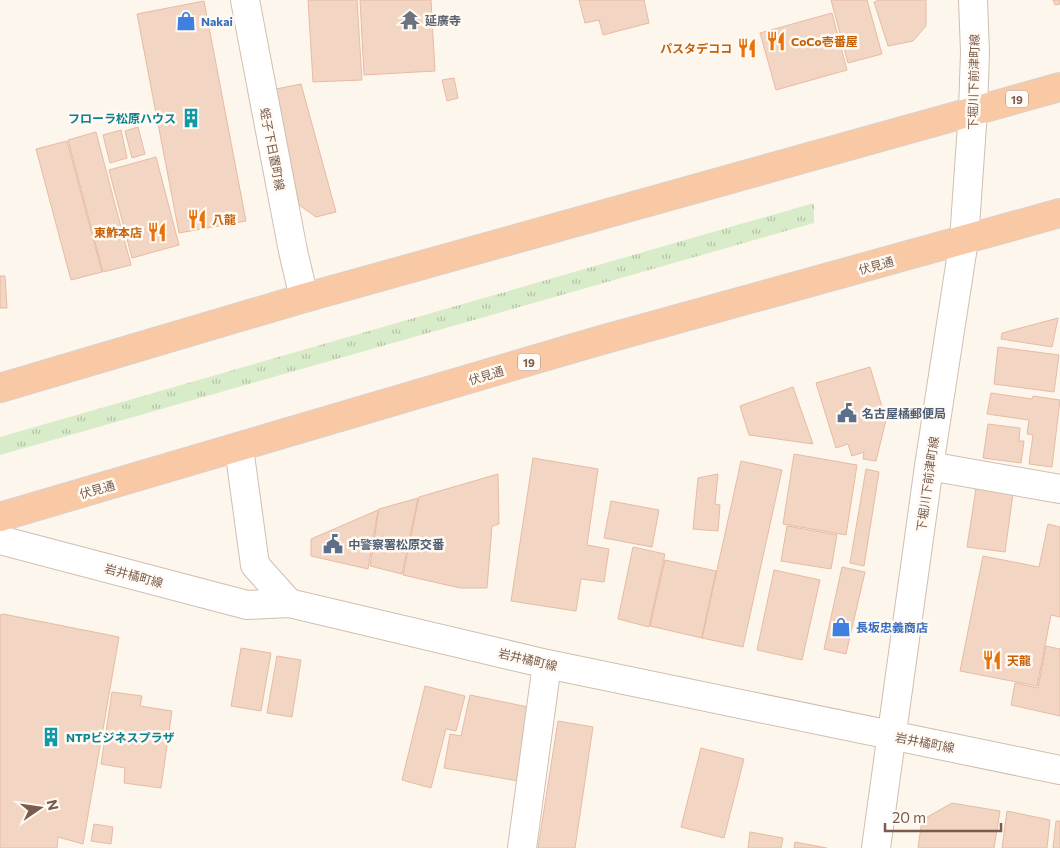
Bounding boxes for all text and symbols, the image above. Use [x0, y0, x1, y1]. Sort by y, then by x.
temple icon: 延廣寺 [399, 9, 421, 31]
shop icon: Nakai [175, 10, 197, 32]
place label: 延廣寺 [425, 13, 461, 27]
place label: Nakai [201, 14, 233, 28]
restaurant icon: CoCo壱番屋 [765, 30, 787, 52]
place label: CoCo壱番屋 [791, 34, 858, 48]
street label: 下堀川下前津町線 [965, 34, 981, 130]
restaurant icon: パスタデココ [736, 37, 758, 59]
place label: パスタデココ [660, 41, 732, 55]
road number: 19 [1006, 90, 1028, 108]
street label: 蛭子下日置町線 [258, 106, 288, 192]
building icon: フローラ松原ハウス [180, 107, 202, 129]
place label: フローラ松原ハウス [68, 111, 176, 125]
restaurant icon: 八龍 [186, 208, 208, 230]
place label: 八龍 [212, 212, 236, 226]
restaurant icon: 東鮓本店 [146, 221, 168, 243]
place label: 東鮓本店 [94, 225, 142, 239]
street label: 伏見通 [857, 254, 895, 276]
road number: 19 [518, 354, 540, 371]
street label: 伏見通 [467, 363, 505, 387]
public building icon: 名古屋橘郵便局 [836, 402, 858, 424]
place label: 名古屋橘郵便局 [862, 406, 946, 420]
street label: 下堀川下前津町線 [913, 435, 941, 533]
street label: 伏見通 [78, 477, 116, 501]
public building icon: 中警察署松原交番 [322, 533, 344, 555]
place label: 中警察署松原交番 [348, 537, 445, 551]
street label: 岩井橘町線 [103, 560, 165, 590]
shop icon: 長坂忠義商店 [830, 616, 852, 638]
place label: 長坂忠義商店 [856, 620, 928, 634]
street label: 岩井橘町線 [497, 645, 559, 673]
restaurant icon: 天龍 [981, 649, 1003, 671]
place label: 天龍 [1007, 653, 1031, 667]
building icon: NTPビジネスプラザ [40, 726, 62, 748]
street label: 岩井橘町線 [894, 729, 956, 755]
place label: NTPビジネスプラザ [66, 730, 175, 744]
north arrow [15, 783, 65, 833]
text: N [44, 798, 63, 812]
scale bar [885, 800, 1001, 832]
text: 20 m [892, 808, 926, 826]

